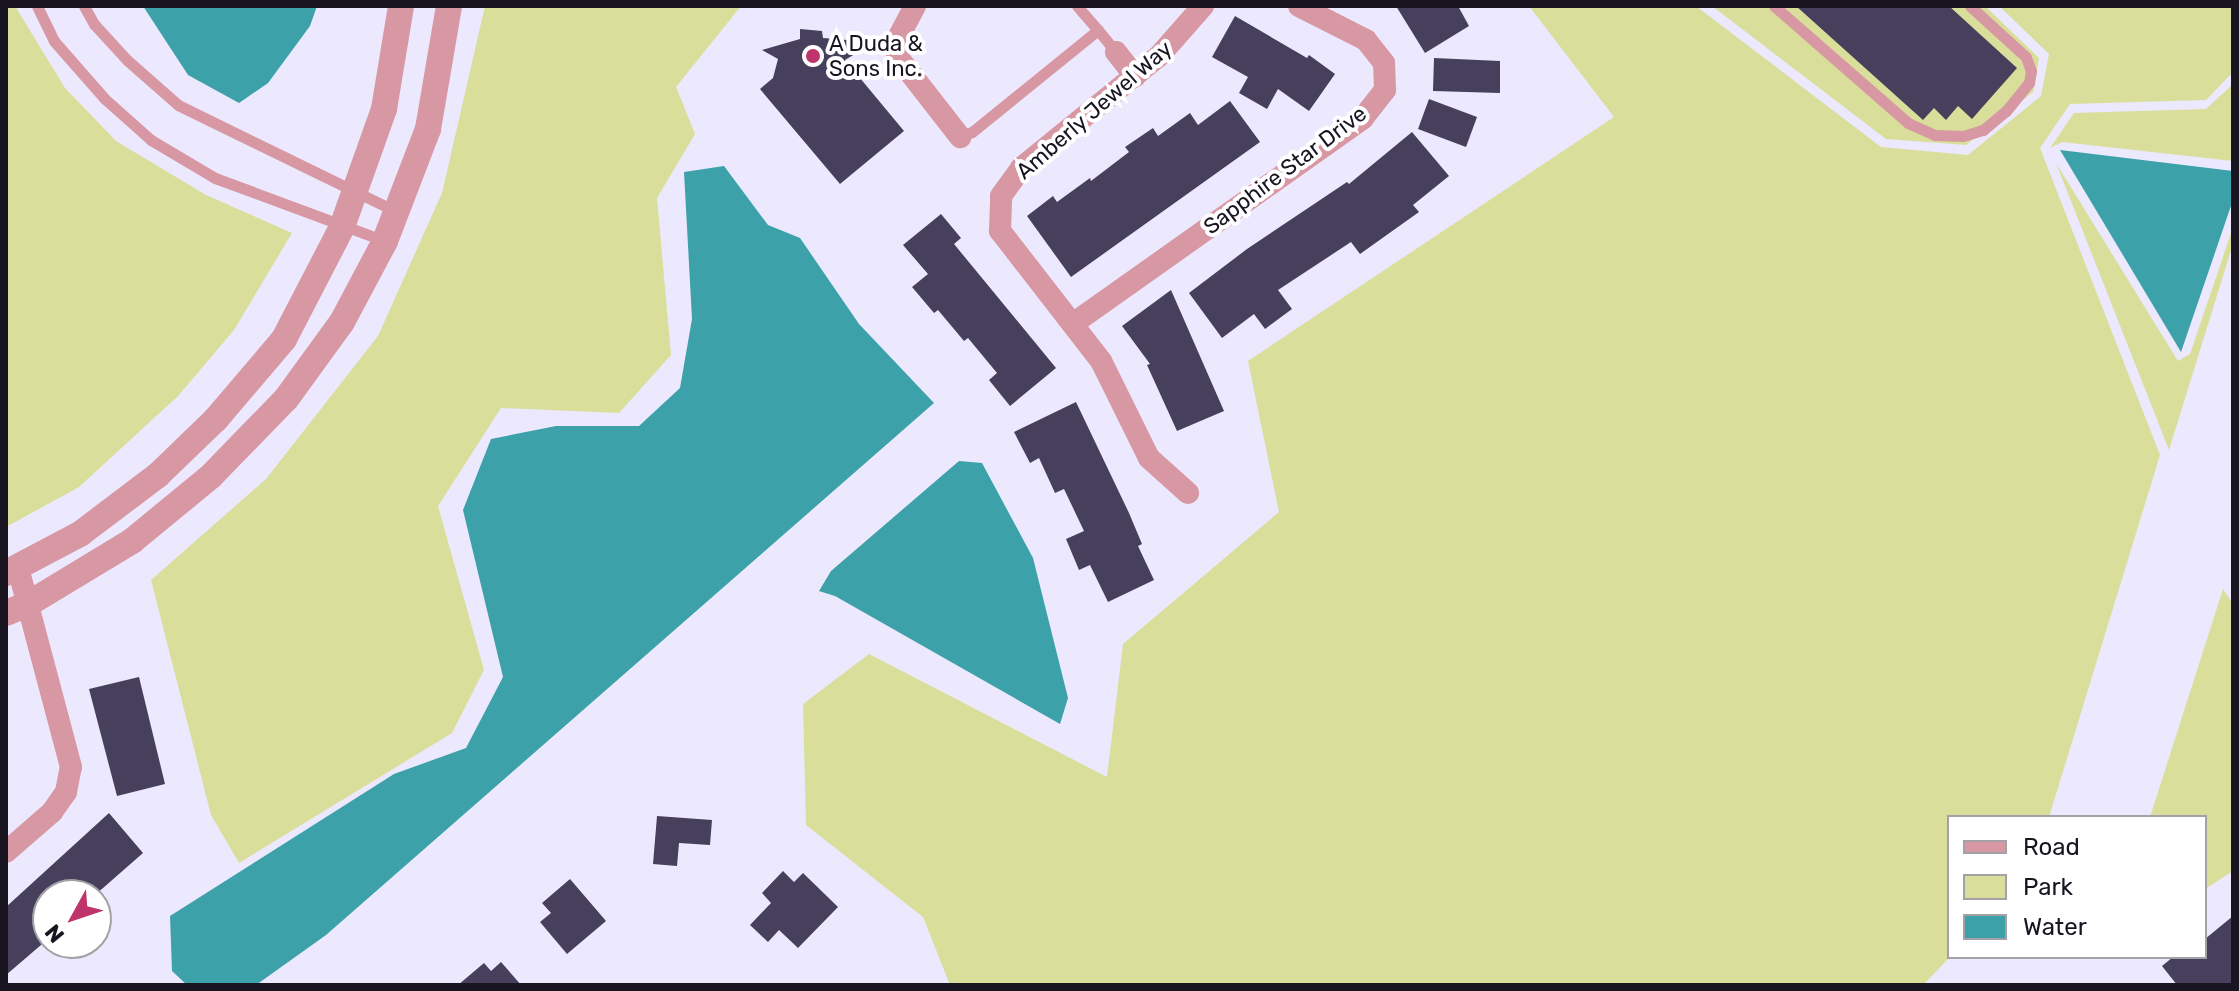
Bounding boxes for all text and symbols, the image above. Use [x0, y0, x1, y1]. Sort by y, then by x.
place label: A Duda & Sons Inc. [829, 30, 923, 82]
street label: Amberly Jewel Way [1010, 35, 1178, 185]
marker: A Duda & Sons Inc. [804, 47, 822, 65]
street label: Sapphire Star Drive [1198, 100, 1372, 240]
legend [1947, 815, 2207, 959]
text: Road [2023, 833, 2080, 861]
text: Park [2023, 873, 2073, 901]
north arrow [32, 879, 112, 959]
text: Water [2023, 913, 2087, 941]
text: N [39, 919, 70, 948]

